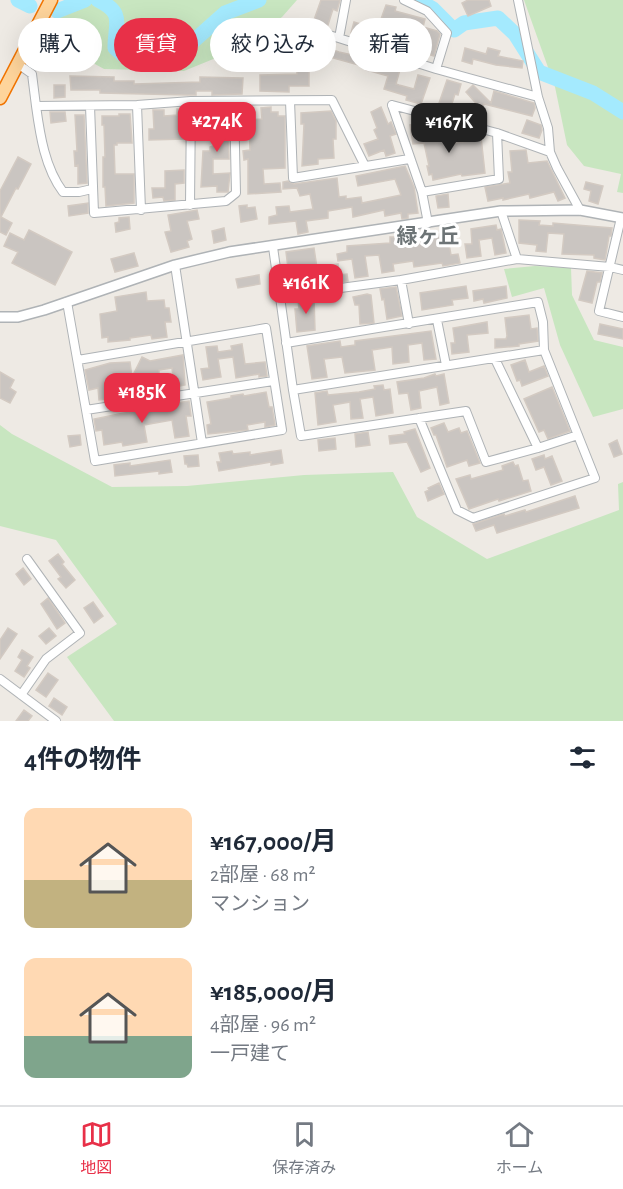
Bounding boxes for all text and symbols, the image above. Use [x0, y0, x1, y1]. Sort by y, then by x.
chip: 購入 [18, 18, 102, 72]
chip: 賃貸 [114, 18, 198, 72]
chip: 絞り込み [210, 18, 336, 72]
chip: 新着 [348, 18, 432, 72]
pin: ¥274K [175, 102, 259, 153]
pin: ¥167K [407, 103, 491, 154]
text: ¥274K [192, 111, 242, 131]
text: ¥167K [425, 112, 473, 132]
district label: 緑ヶ丘 [397, 225, 460, 247]
pin: ¥161K [264, 264, 348, 315]
text: ¥161K [283, 273, 329, 293]
pin: ¥185K [100, 373, 184, 424]
text: ¥185K [118, 382, 166, 402]
icon: filters [566, 741, 599, 774]
text: 4件の物件 [24, 747, 141, 773]
text: ¥167,000/月 [210, 829, 337, 855]
icon: home [72, 832, 144, 904]
text: 2部屋 · 68 m² [210, 865, 315, 885]
text: マンション [210, 894, 310, 914]
text: ¥185,000/月 [210, 979, 337, 1005]
icon: home [72, 982, 144, 1054]
text: 4部屋 · 96 m² [210, 1015, 316, 1035]
text: 一戸建て [210, 1044, 290, 1064]
tab: 地図 [80, 1118, 113, 1178]
tab: 保存済み [272, 1118, 336, 1178]
tab: ホーム [496, 1118, 543, 1178]

